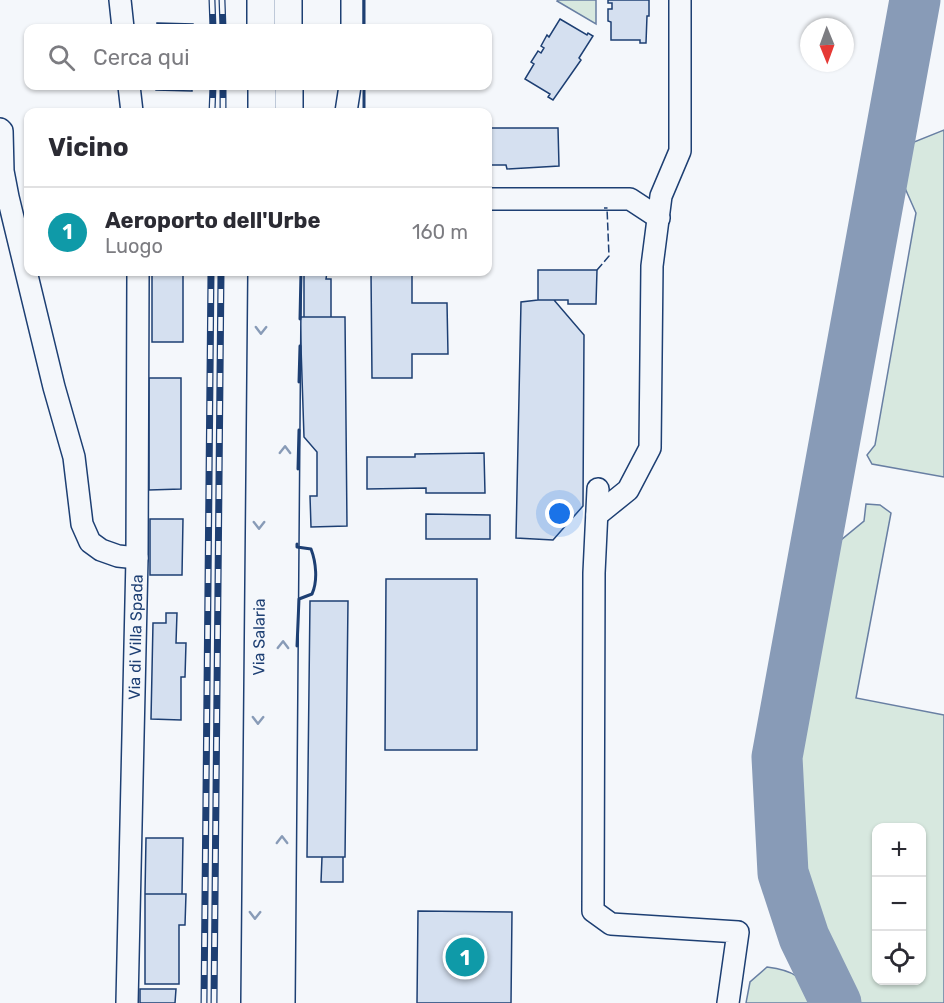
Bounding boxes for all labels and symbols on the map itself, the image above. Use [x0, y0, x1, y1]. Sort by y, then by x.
north arrow [800, 18, 854, 72]
one-way arrow [255, 325, 267, 334]
one-way arrow [279, 445, 291, 454]
your location [545, 499, 574, 528]
one-way arrow [253, 520, 266, 529]
street label: Via di Villa Spada [124, 574, 146, 700]
street label: Via Salaria [249, 598, 268, 676]
one-way arrow [277, 640, 290, 649]
one-way arrow [252, 715, 264, 724]
one-way arrow [276, 835, 288, 844]
one-way arrow [249, 910, 262, 919]
pin: 1 [446, 934, 484, 980]

